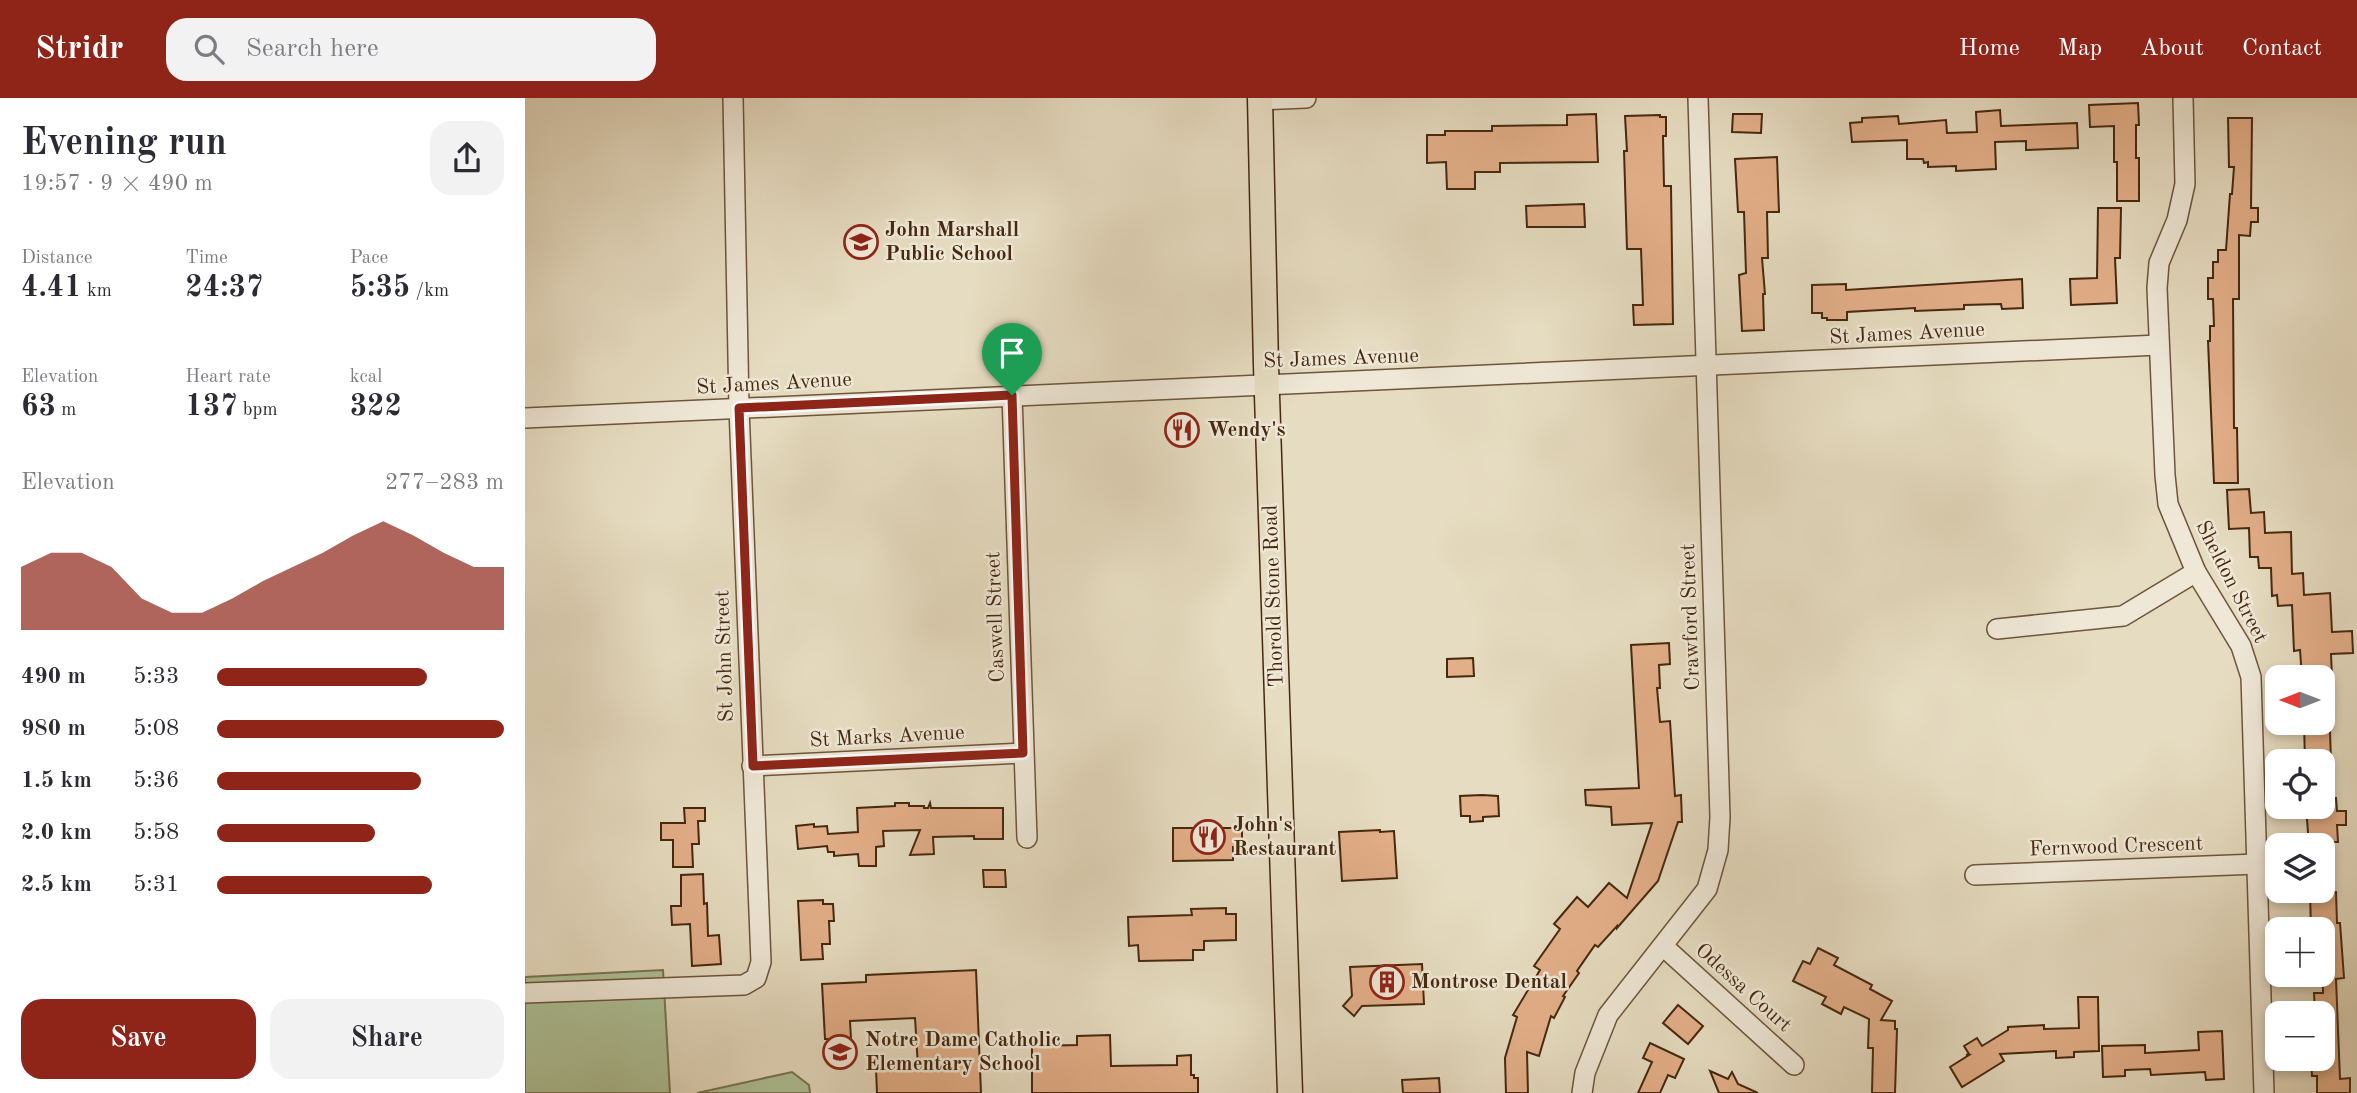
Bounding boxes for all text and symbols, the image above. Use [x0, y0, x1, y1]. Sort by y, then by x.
search box [166, 18, 656, 81]
icon: search [190, 30, 228, 68]
text: Stridr [35, 33, 124, 66]
text: Search here [246, 36, 379, 62]
text: Home [1959, 37, 2020, 61]
text: Map [2058, 37, 2102, 61]
text: About [2140, 37, 2204, 61]
text: Contact [2242, 37, 2322, 61]
button: share [430, 121, 504, 195]
text: Evening run [21, 125, 227, 163]
text: 19:57 · 9 × 490 m [21, 172, 213, 195]
place label: John Marshall Public School [885, 220, 1019, 265]
school or university icon: John Marshall Public School [842, 223, 880, 261]
text: Distance [21, 249, 93, 268]
text: Time [185, 249, 228, 268]
text: Pace [350, 249, 388, 268]
text: 4.41 [21, 273, 82, 303]
text: 24:37 [185, 273, 263, 303]
text: 5:35 [350, 273, 410, 303]
text: km [82, 282, 112, 301]
text: /km [410, 282, 449, 301]
street label: St James Avenue [1829, 319, 1985, 349]
pin [982, 323, 1042, 395]
icon: arrive [993, 334, 1031, 372]
street label: St James Avenue [1263, 346, 1419, 372]
text: Elevation [21, 368, 98, 387]
text: Heart rate [185, 368, 271, 387]
text: kcal [350, 368, 382, 387]
street label: St James Avenue [696, 369, 852, 399]
text: 63 [21, 392, 56, 422]
text: 137 [185, 392, 238, 422]
text: 322 [350, 392, 402, 422]
text: m [56, 401, 76, 420]
text: bpm [238, 401, 278, 420]
restaurant icon: Wendy's [1163, 411, 1201, 449]
place label: Wendy's [1207, 420, 1286, 441]
text: Elevation [21, 471, 115, 494]
text: 277–283 m [385, 471, 504, 494]
street label: Thorold Stone Road [1260, 504, 1288, 688]
street label: Sheldon Street [2191, 518, 2271, 646]
street label: Crawford Street [1678, 543, 1704, 691]
street label: Caswell Street [983, 551, 1009, 683]
street label: St John Street [712, 590, 738, 722]
text: 490 m [21, 665, 86, 688]
text: 5:33 [133, 665, 179, 688]
north arrow [2265, 665, 2335, 735]
map controls [2265, 665, 2335, 1071]
text: 980 m [21, 717, 86, 740]
text: 5:08 [133, 717, 179, 740]
street label: St Marks Avenue [809, 722, 965, 752]
button: locate [2265, 749, 2335, 819]
text: 1.5 km [21, 769, 92, 792]
text: 5:36 [133, 769, 179, 792]
place label: John's Restaurant [1233, 815, 1337, 860]
restaurant icon: John's Restaurant [1189, 818, 1227, 856]
text: 2.0 km [21, 821, 92, 844]
text: 5:58 [133, 821, 179, 844]
street label: Fernwood Crescent [2029, 833, 2203, 861]
button: layers [2265, 833, 2335, 903]
text: 2.5 km [21, 873, 92, 896]
text: 5:31 [133, 873, 179, 896]
button: + [2265, 917, 2335, 987]
street label: Odessa Court [1691, 940, 1795, 1036]
building icon: Montrose Dental [1368, 963, 1406, 1001]
place label: Montrose Dental [1411, 972, 1567, 993]
button: Save [21, 999, 256, 1079]
button: Share [270, 999, 504, 1079]
button: − [2265, 1001, 2335, 1071]
place label: Notre Dame Catholic Elementary School [865, 1030, 1061, 1075]
school or university icon: Notre Dame Catholic Elementary School [821, 1033, 859, 1071]

